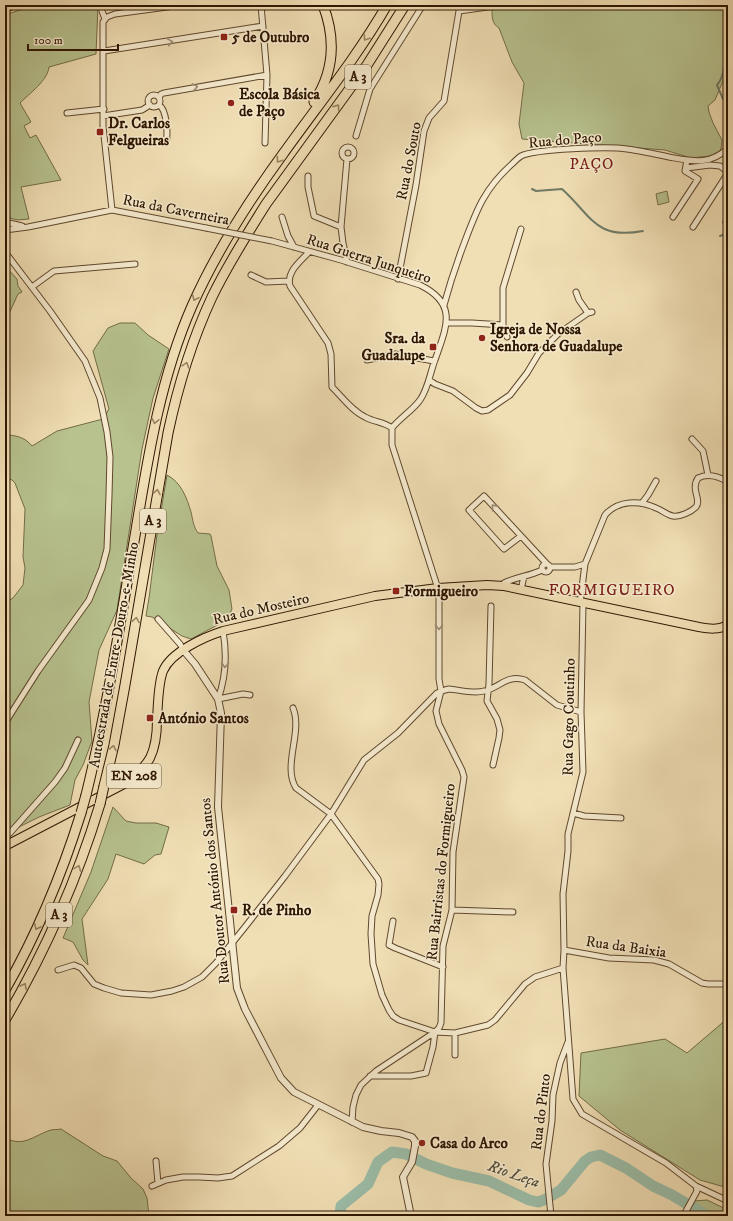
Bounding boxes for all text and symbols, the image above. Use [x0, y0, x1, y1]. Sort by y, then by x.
scale bar [28, 26, 118, 52]
place label: 5 de Outubro [231, 28, 310, 47]
marker: 5 de Outubro [219, 32, 229, 42]
text: 100 m [34, 33, 63, 48]
one-way arrow [364, 34, 371, 41]
one-way arrow [167, 38, 173, 47]
road number: A 3 [345, 65, 371, 89]
one-way arrow [192, 83, 198, 92]
place label: Escola Básica de Paço [239, 85, 321, 121]
marker: Escola Básica de Paço [226, 98, 236, 108]
one-way arrow [332, 105, 339, 112]
place label: Dr. Carlos Felgueiras [108, 114, 170, 150]
street label: Rua do Souto [392, 120, 426, 202]
marker: Dr. Carlos Felgueiras [95, 127, 105, 137]
street label: Rua do Paço [527, 127, 603, 153]
district label: PAÇO [570, 154, 614, 174]
one-way arrow [276, 156, 284, 163]
street label: Rua da Caverneira [121, 190, 232, 230]
street label: Rua Guerra Junqueiro [304, 230, 434, 288]
one-way arrow [192, 295, 200, 302]
place label: Igreja de Nossa Senhora de Guadalupe [490, 320, 623, 356]
place label: Sra. da Guadalupe [362, 329, 426, 365]
marker: Igreja de Nossa Senhora de Guadalupe [477, 333, 487, 343]
marker: Sra. da Guadalupe [428, 342, 438, 352]
one-way arrow [181, 362, 189, 369]
one-way arrow [151, 418, 159, 425]
one-way arrow [153, 489, 161, 495]
one-way arrow [492, 504, 499, 512]
road number: A 3 [140, 509, 166, 533]
street label: Autoestrada de Entre-Douro-e-Minho [85, 540, 143, 770]
district label: FORMIGUEIRO [548, 580, 676, 600]
place label: Formigueiro [404, 582, 479, 601]
marker: Formigueiro [391, 586, 401, 596]
street label: Rua do Mosteiro [211, 589, 311, 629]
one-way arrow [131, 617, 140, 623]
one-way arrow [435, 624, 443, 630]
street label: Rua Gago Coutinho [558, 658, 580, 776]
one-way arrow [220, 662, 229, 668]
place label: António Santos [157, 709, 249, 728]
marker: António Santos [145, 713, 155, 723]
one-way arrow [109, 745, 117, 751]
road number: EN 208 [107, 764, 161, 788]
street label: Rua Bairristas do Formigueiro [422, 782, 460, 962]
street label: Rua Doutor António dos Santos [196, 797, 234, 985]
one-way arrow [73, 865, 81, 873]
place label: R. de Pinho [242, 901, 312, 920]
road number: A 3 [46, 903, 72, 927]
marker: R. de Pinho [229, 905, 239, 915]
one-way arrow [34, 923, 42, 931]
street label: Rua da Baixia [584, 932, 668, 962]
one-way arrow [20, 983, 27, 991]
street label: Rua do Pinto [527, 1073, 555, 1151]
place label: Casa do Arco [430, 1134, 508, 1153]
marker: Casa do Arco [417, 1138, 427, 1148]
water label: Rio Leça [485, 1156, 543, 1192]

